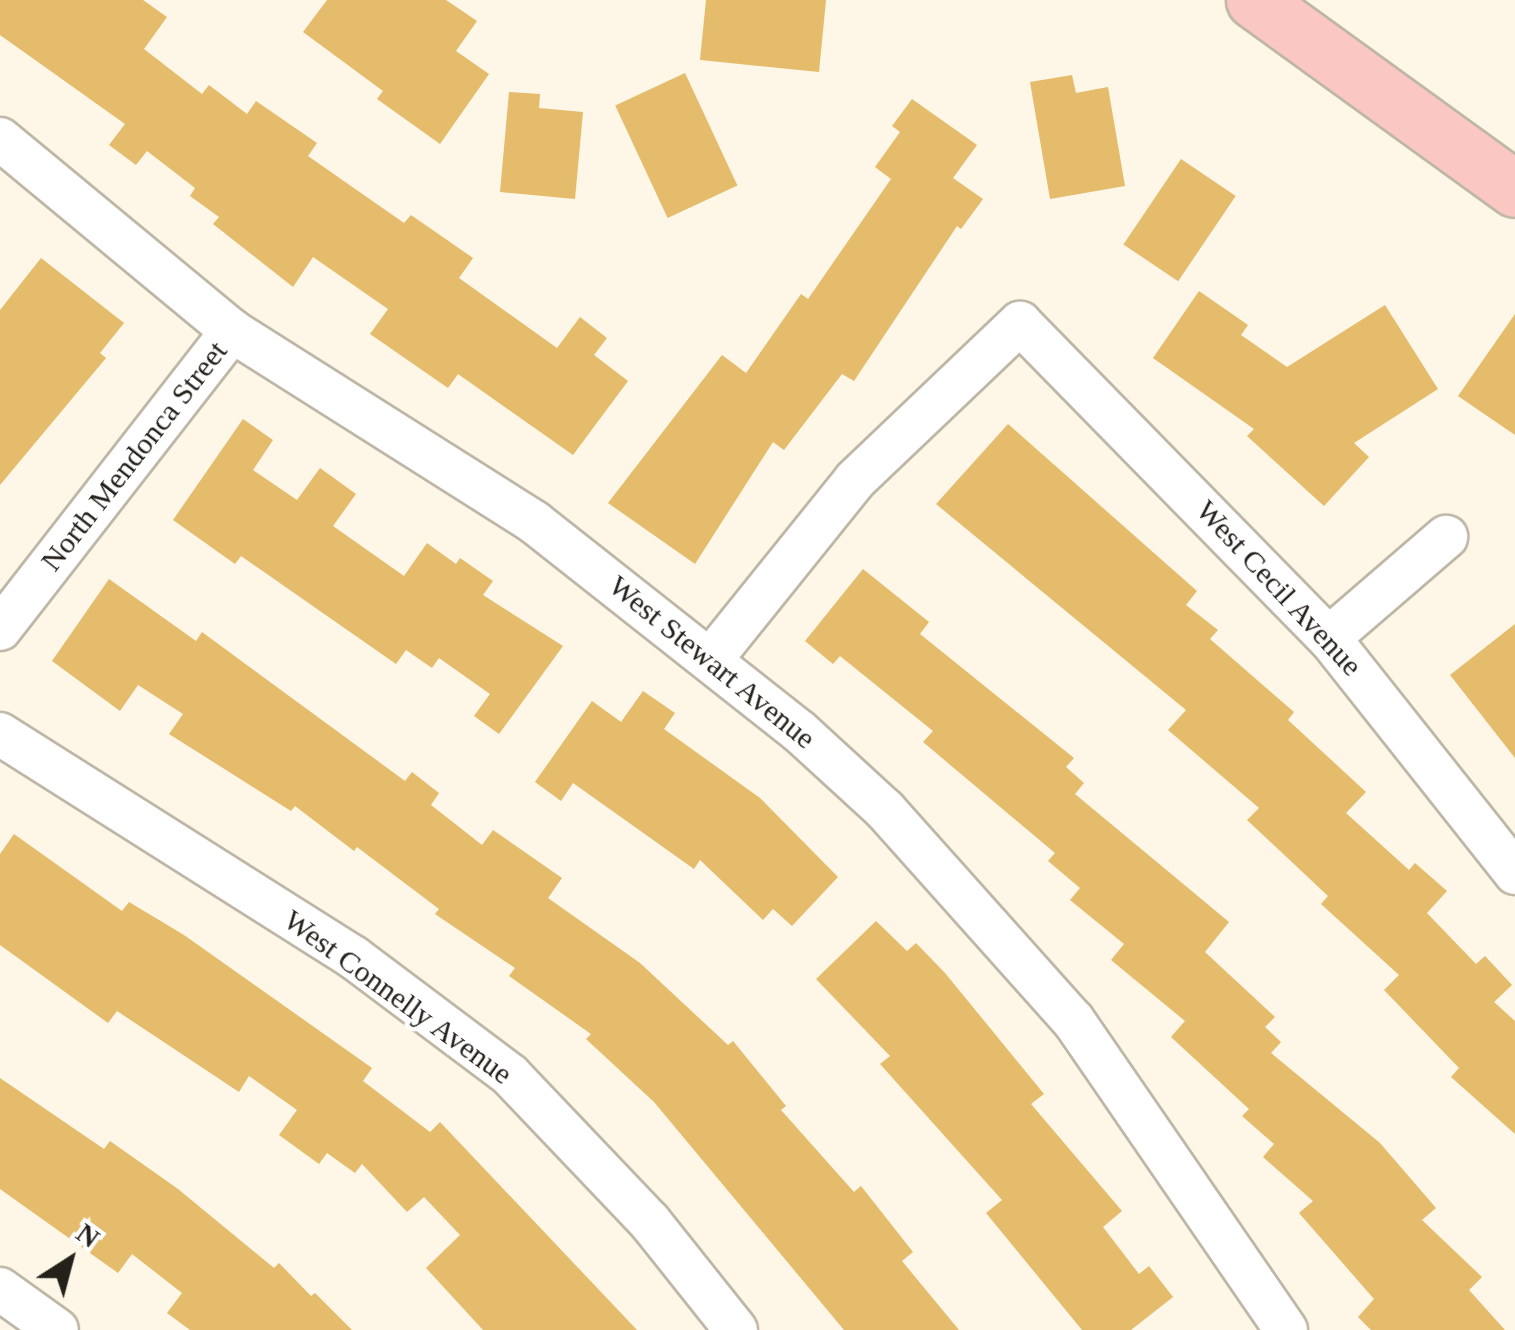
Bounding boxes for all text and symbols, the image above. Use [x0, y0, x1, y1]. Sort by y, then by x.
street label: North Mendonca Street [33, 334, 235, 578]
street label: West Cecil Avenue [1188, 492, 1370, 684]
street label: West Stewart Avenue [601, 567, 823, 757]
street label: West Connelly Avenue [276, 902, 520, 1092]
north arrow [20, 1210, 120, 1310]
text: N [71, 1217, 105, 1254]

